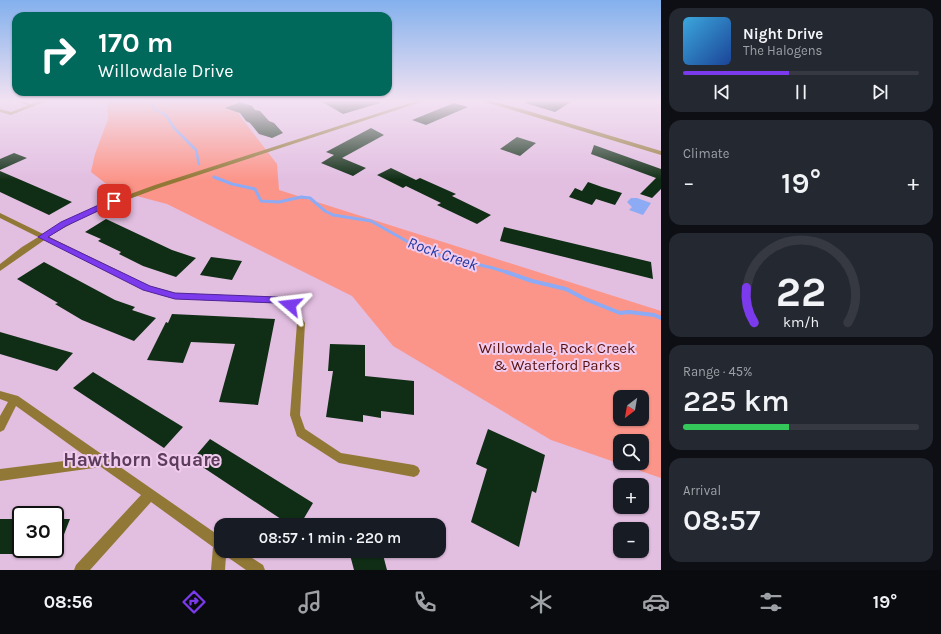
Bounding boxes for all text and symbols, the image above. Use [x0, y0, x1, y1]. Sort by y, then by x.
text: Night Drive [743, 25, 823, 43]
text: 170 m [98, 26, 173, 59]
icon: right [32, 28, 84, 80]
text: The Halogens [743, 43, 822, 58]
text: Willowdale Drive [98, 60, 234, 82]
icon: previous [711, 81, 733, 103]
icon: pause [790, 81, 812, 103]
icon: next [869, 81, 891, 103]
text: Climate [683, 146, 729, 161]
text: 19° [781, 165, 821, 201]
text: − [683, 170, 695, 196]
text: + [907, 170, 919, 196]
pin [97, 184, 131, 218]
icon: arrive [103, 190, 125, 212]
water label: Rock Creek [405, 233, 481, 275]
text: 22 [776, 268, 826, 316]
position arrow [269, 284, 311, 326]
text: km/h [783, 314, 819, 331]
park label: Willowdale, Rock Creek & Waterford Parks [479, 339, 635, 374]
text: Range · 45% [683, 364, 753, 379]
text: 225 km [683, 383, 790, 419]
north arrow [613, 390, 649, 426]
map controls [613, 390, 649, 558]
button: search [613, 434, 649, 470]
district label: Hawthorn Square [63, 449, 221, 471]
button: + [613, 478, 649, 514]
text: Arrival [683, 483, 721, 498]
text: 08:57 [683, 502, 761, 538]
speed limit sign: 30 [12, 506, 64, 558]
button: − [613, 522, 649, 558]
text: 08:57 · 1 min · 220 m [259, 529, 401, 547]
icon: directions [180, 588, 208, 616]
icon: music [296, 588, 324, 616]
icon: phone [411, 588, 439, 616]
icon: climate [527, 588, 555, 616]
icon: car [642, 588, 670, 616]
icon: filters [757, 588, 785, 616]
text: 08:56 [44, 591, 93, 613]
text: 19° [873, 591, 897, 613]

